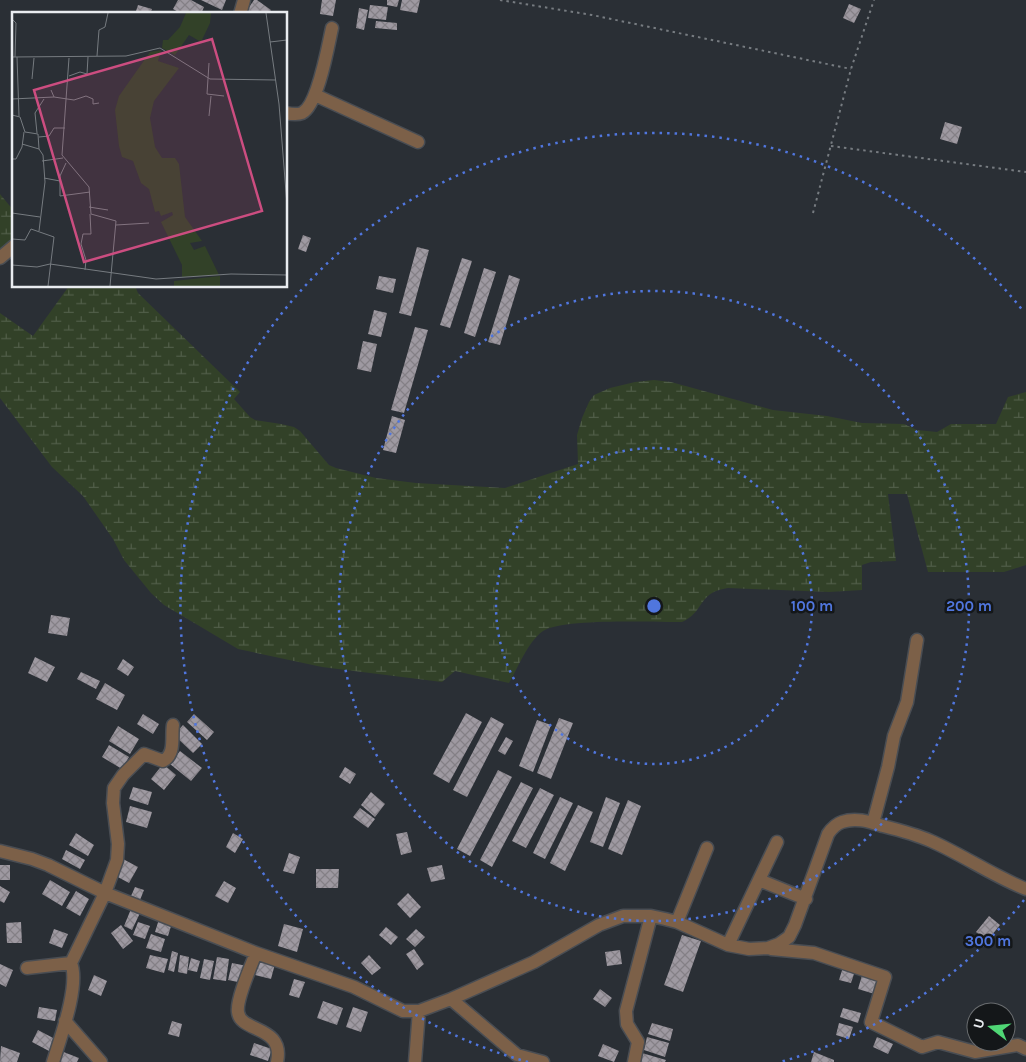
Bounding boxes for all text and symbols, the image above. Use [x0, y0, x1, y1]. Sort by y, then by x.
inset map [12, 12, 288, 288]
centre of rings [645, 597, 663, 615]
text: 100 m [791, 597, 833, 615]
text: 200 m [946, 597, 992, 615]
text: 300 m [965, 932, 1011, 950]
north arrow [966, 1002, 1016, 1052]
text: U [969, 1017, 988, 1031]

